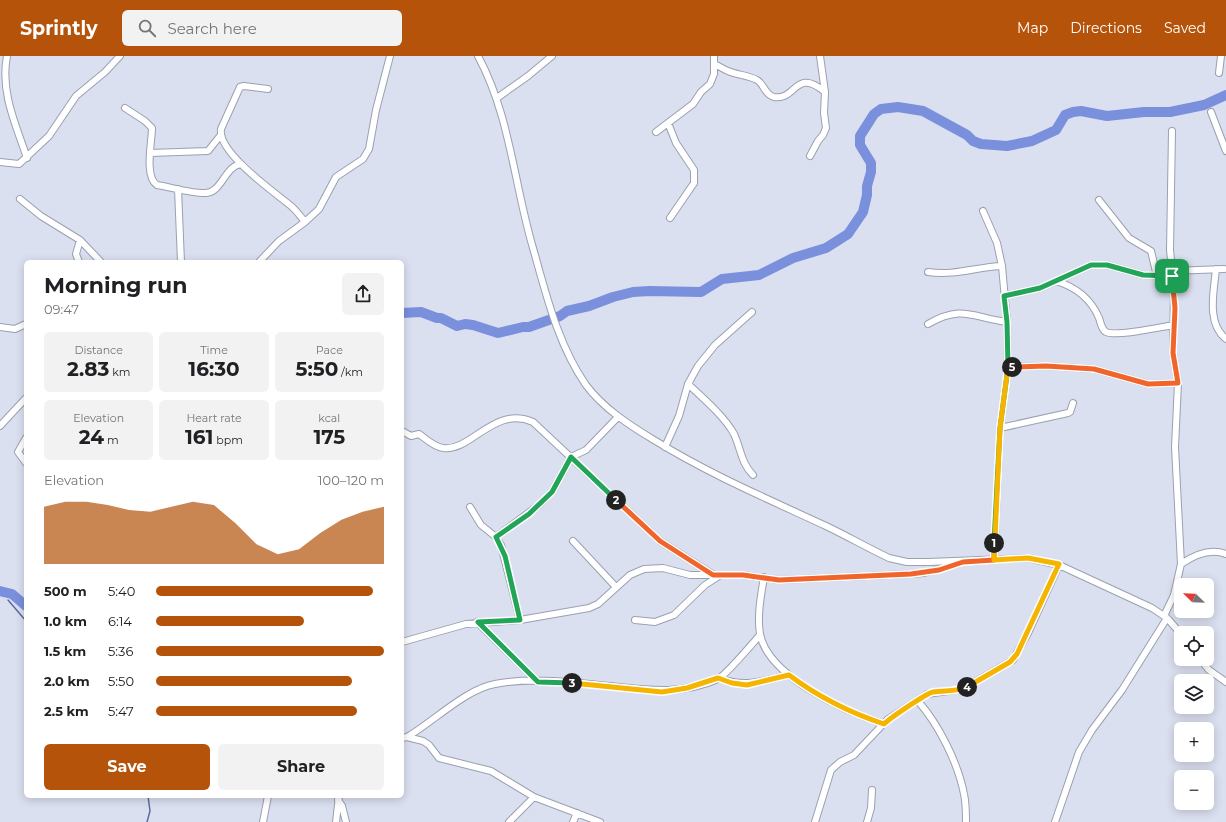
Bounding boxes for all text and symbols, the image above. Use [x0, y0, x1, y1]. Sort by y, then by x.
search box [122, 10, 402, 46]
text: Sprintly [20, 17, 98, 40]
icon: search [136, 17, 158, 39]
text: Search here [168, 19, 257, 38]
text: Map [1017, 19, 1048, 37]
text: Directions [1070, 19, 1142, 37]
text: Saved [1164, 19, 1206, 37]
pin [1155, 259, 1189, 293]
icon: arrive [1161, 265, 1183, 287]
text: Morning run [44, 272, 187, 299]
button: share [342, 273, 384, 315]
text: 09:47 [44, 301, 79, 317]
text: Distance [75, 343, 123, 357]
text: Time [200, 343, 228, 357]
text: Pace [316, 343, 343, 357]
text: 2.83 [67, 357, 109, 381]
text: 16:30 [188, 357, 240, 381]
text: 5:50 [296, 357, 338, 381]
pin: 5 [1002, 357, 1022, 377]
text: 5 [1009, 360, 1015, 374]
text: km [109, 365, 130, 379]
text: /km [338, 365, 363, 379]
text: Elevation [73, 411, 124, 425]
text: Heart rate [186, 411, 242, 425]
text: kcal [318, 411, 340, 425]
text: 24 [79, 425, 104, 449]
text: 161 [185, 425, 213, 449]
text: 175 [313, 425, 345, 449]
text: m [104, 433, 119, 447]
text: bpm [213, 433, 243, 447]
text: Elevation [44, 472, 104, 488]
text: 100–120 m [318, 472, 384, 488]
pin: 2 [606, 490, 626, 510]
text: 2 [613, 493, 619, 507]
pin: 1 [984, 533, 1004, 553]
text: 1 [992, 536, 996, 550]
north arrow [1174, 578, 1214, 618]
map controls [1174, 578, 1214, 810]
text: 500 m [44, 583, 87, 599]
text: 5:40 [108, 583, 135, 599]
text: 1.0 km [44, 613, 87, 629]
text: 6:14 [108, 613, 132, 629]
button: locate [1174, 626, 1214, 666]
text: 1.5 km [44, 643, 86, 659]
text: 5:36 [108, 643, 133, 659]
text: 2.0 km [44, 673, 90, 689]
text: 5:50 [108, 673, 134, 689]
pin: 3 [562, 673, 582, 693]
button: layers [1174, 674, 1214, 714]
text: 3 [569, 676, 575, 690]
pin: 4 [957, 677, 977, 697]
text: 4 [963, 680, 971, 694]
text: 2.5 km [44, 703, 89, 719]
text: 5:47 [108, 703, 134, 719]
button: + [1174, 722, 1214, 762]
button: Save [44, 744, 210, 790]
button: Share [218, 744, 384, 790]
button: − [1174, 770, 1214, 810]

